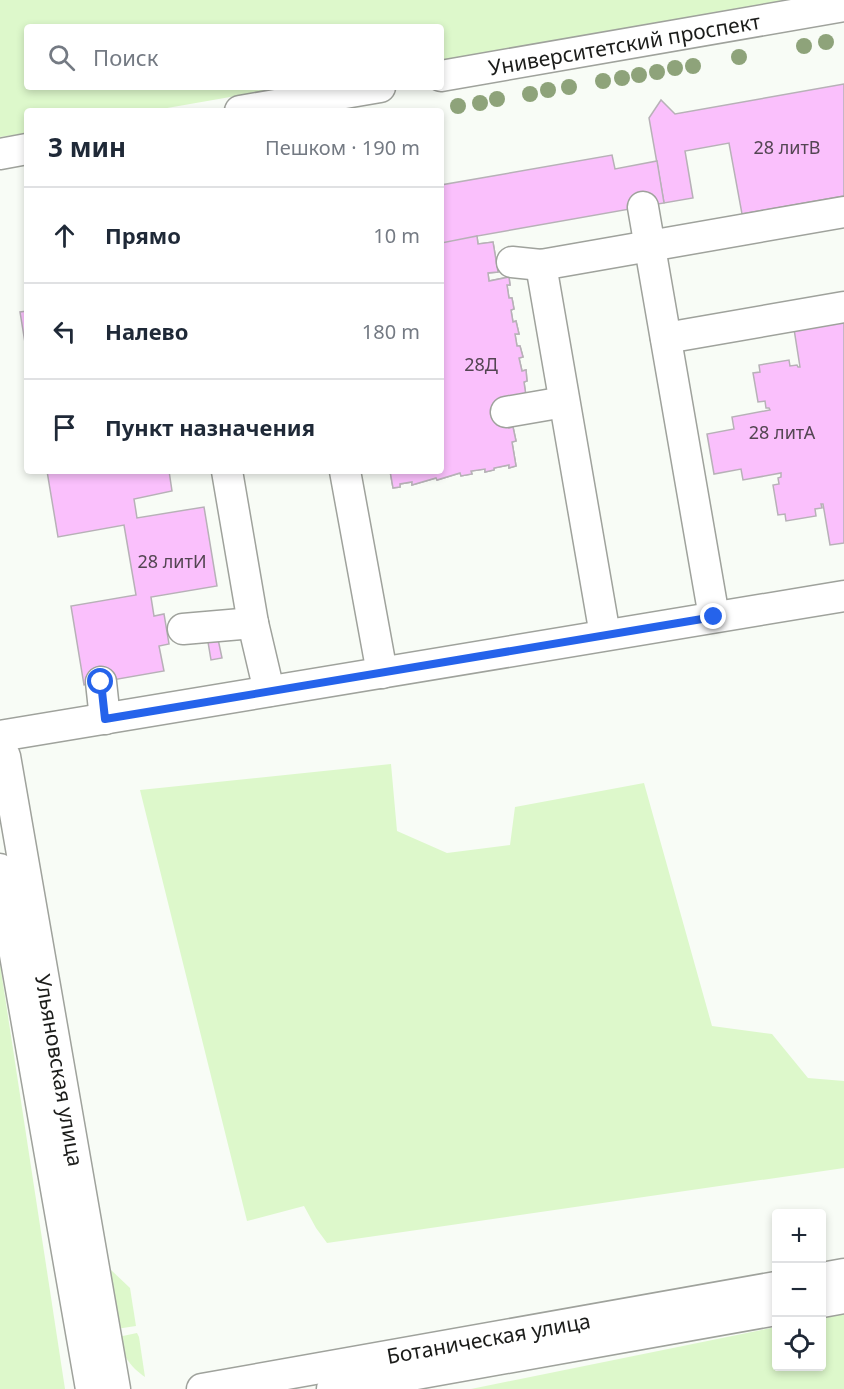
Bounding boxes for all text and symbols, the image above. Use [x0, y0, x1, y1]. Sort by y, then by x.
street label: Университетский проспект [486, 7, 763, 82]
search box [24, 24, 444, 90]
icon: search [45, 41, 78, 74]
text: Поиск [93, 42, 158, 72]
text: 3 мин [48, 129, 126, 165]
text: Пешком · 190 m [265, 134, 420, 161]
house number: 28 литВ [753, 135, 821, 159]
icon: ahead [48, 219, 81, 252]
text: Прямо [105, 220, 181, 250]
text: 10 m [373, 222, 420, 249]
icon: left [48, 315, 81, 348]
text: Налево [105, 316, 188, 346]
text: 180 m [362, 318, 420, 345]
house number: 28Д [464, 352, 498, 376]
icon: arrive [48, 411, 81, 444]
text: Пункт назначения [105, 412, 315, 442]
house number: 28 литА [749, 420, 816, 444]
house number: 28 литИ [138, 549, 207, 573]
route end [700, 603, 726, 629]
route start [87, 668, 113, 694]
street label: Ульяновская улица [29, 972, 90, 1168]
map controls [772, 1209, 826, 1371]
button: + [772, 1209, 826, 1263]
button: − [772, 1263, 826, 1317]
street label: Ботаническая улица [384, 1306, 593, 1370]
button: locate [772, 1317, 826, 1371]

